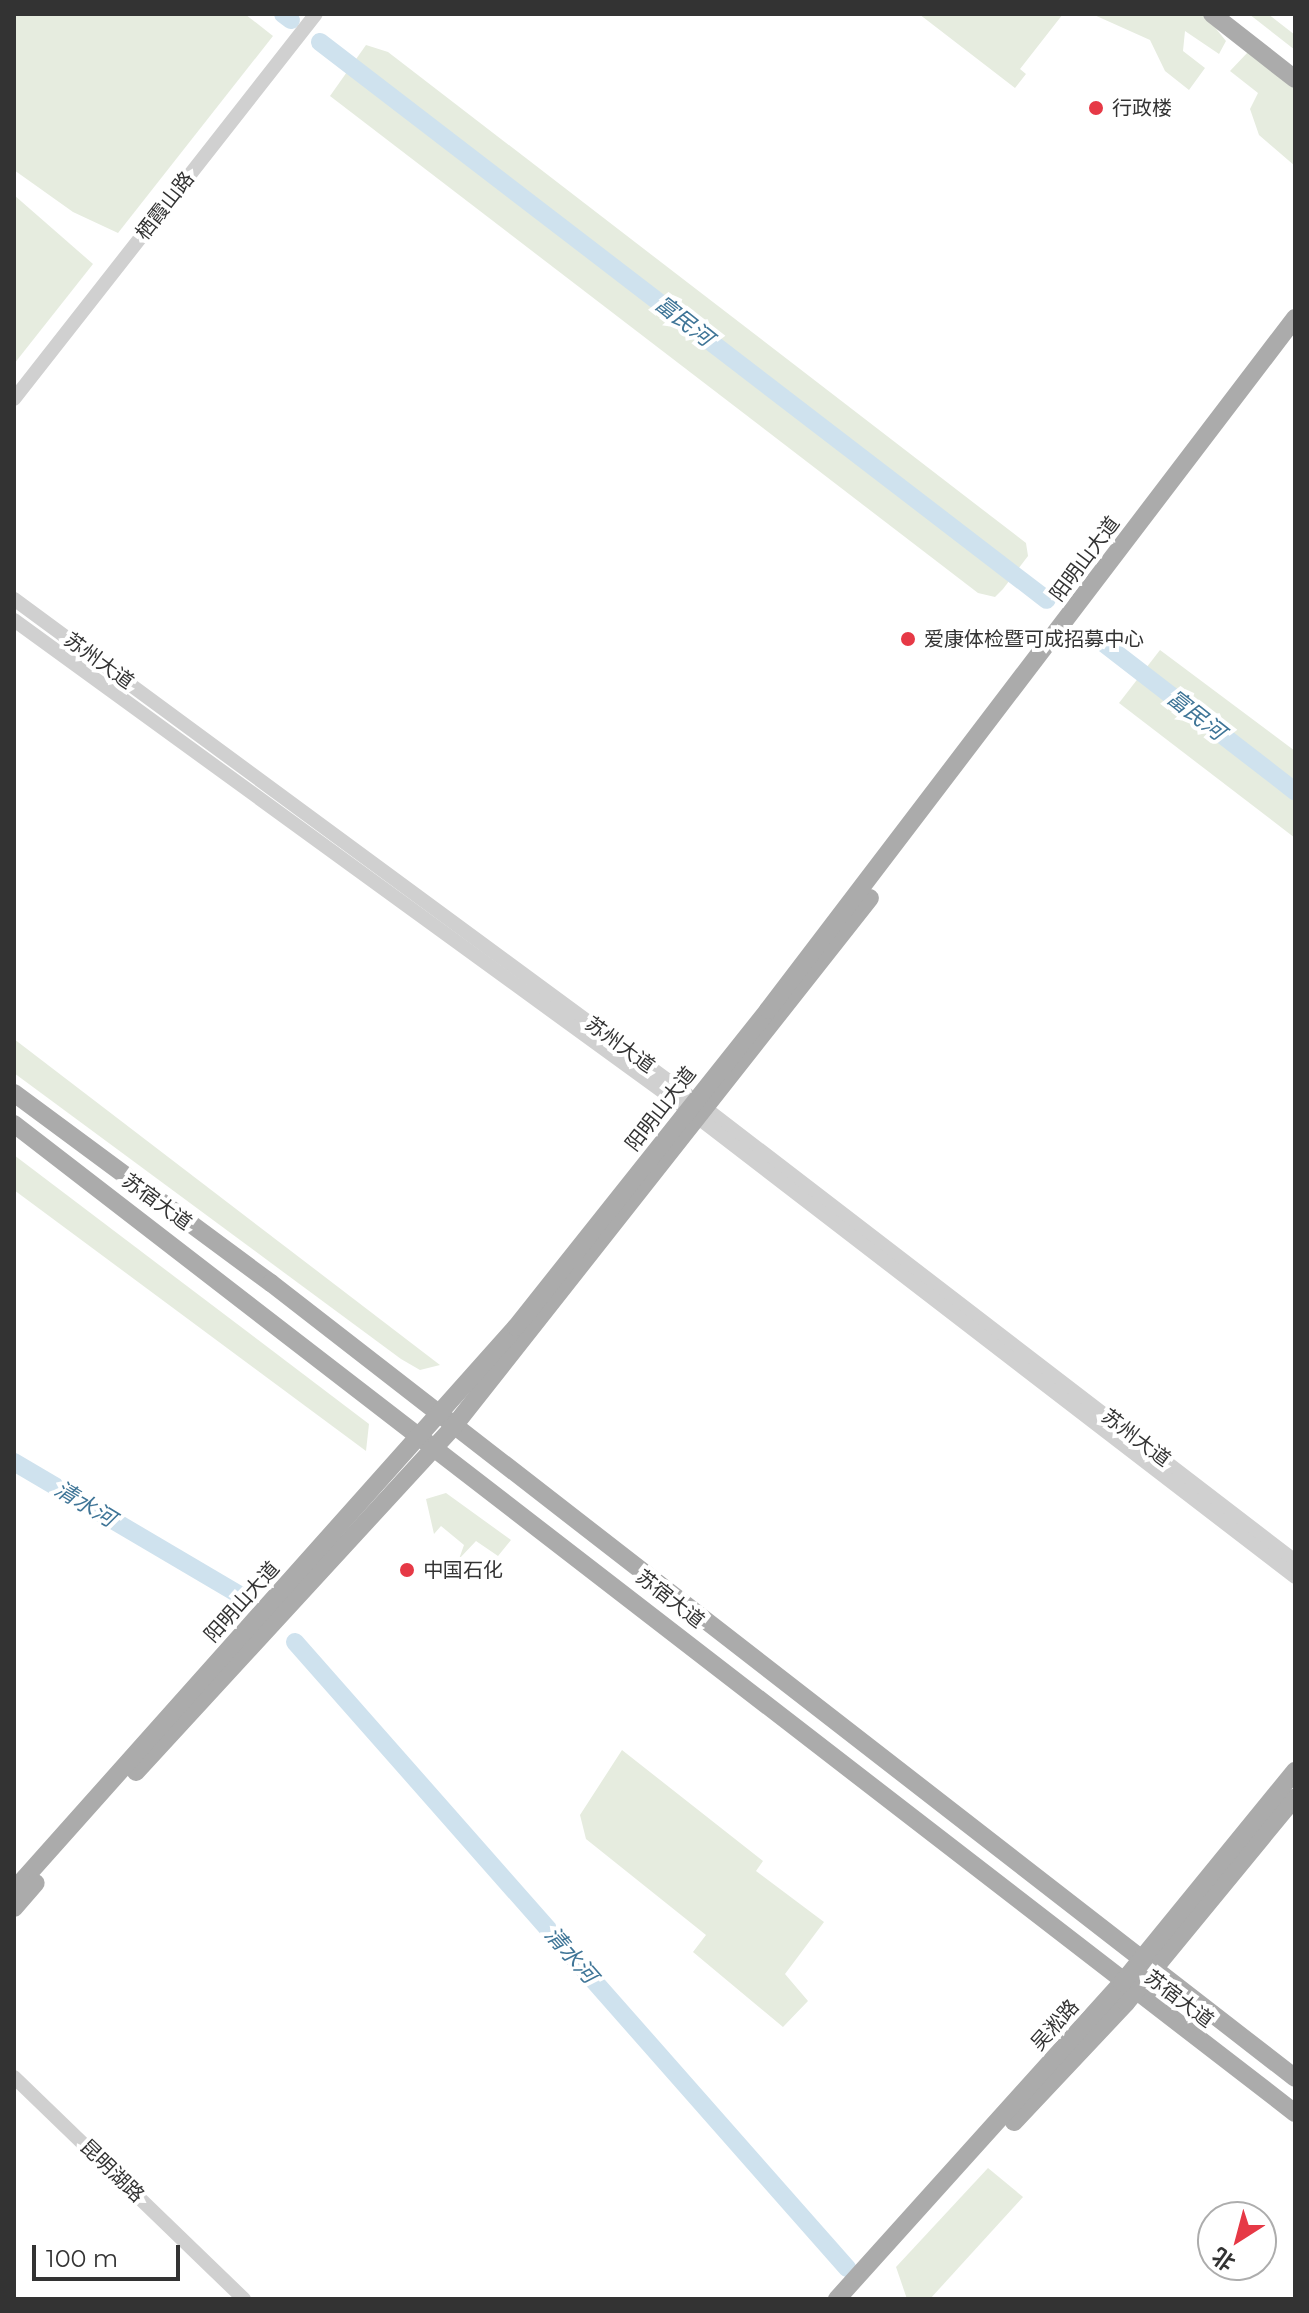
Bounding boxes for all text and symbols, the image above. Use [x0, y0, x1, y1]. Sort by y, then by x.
place label: 行政楼 [1112, 96, 1172, 120]
marker: 行政楼 [1087, 99, 1105, 117]
street label: 栖霞山路 [131, 167, 199, 245]
water label: 富民河 [650, 290, 718, 352]
street label: 阳明山大道 [1045, 512, 1125, 606]
place label: 爱康体检暨可成招募中心 [924, 627, 1144, 651]
street label: 苏州大道 [60, 628, 138, 694]
marker: 爱康体检暨可成招募中心 [899, 630, 917, 648]
water label: 富民河 [1162, 684, 1230, 746]
street label: 苏州大道 [581, 1012, 659, 1078]
street label: 阳明山大道 [621, 1062, 701, 1156]
street label: 苏宿大道 [118, 1169, 196, 1235]
street label: 苏州大道 [1097, 1404, 1175, 1472]
water label: 清水河 [50, 1476, 120, 1532]
street label: 阳明山大道 [200, 1557, 284, 1647]
place label: 中国石化 [423, 1558, 503, 1582]
marker: 中国石化 [398, 1561, 416, 1579]
street label: 苏宿大道 [631, 1565, 709, 1633]
water label: 清水河 [539, 1921, 603, 1989]
street label: 苏宿大道 [1140, 1965, 1218, 2033]
street label: 吴淞路 [1026, 1995, 1084, 2055]
street label: 昆明湖路 [75, 2135, 149, 2207]
north arrow [1197, 2201, 1277, 2281]
scale bar [36, 2229, 184, 2279]
text: 北 [1207, 2242, 1241, 2277]
text: 100 m [46, 2244, 118, 2273]

